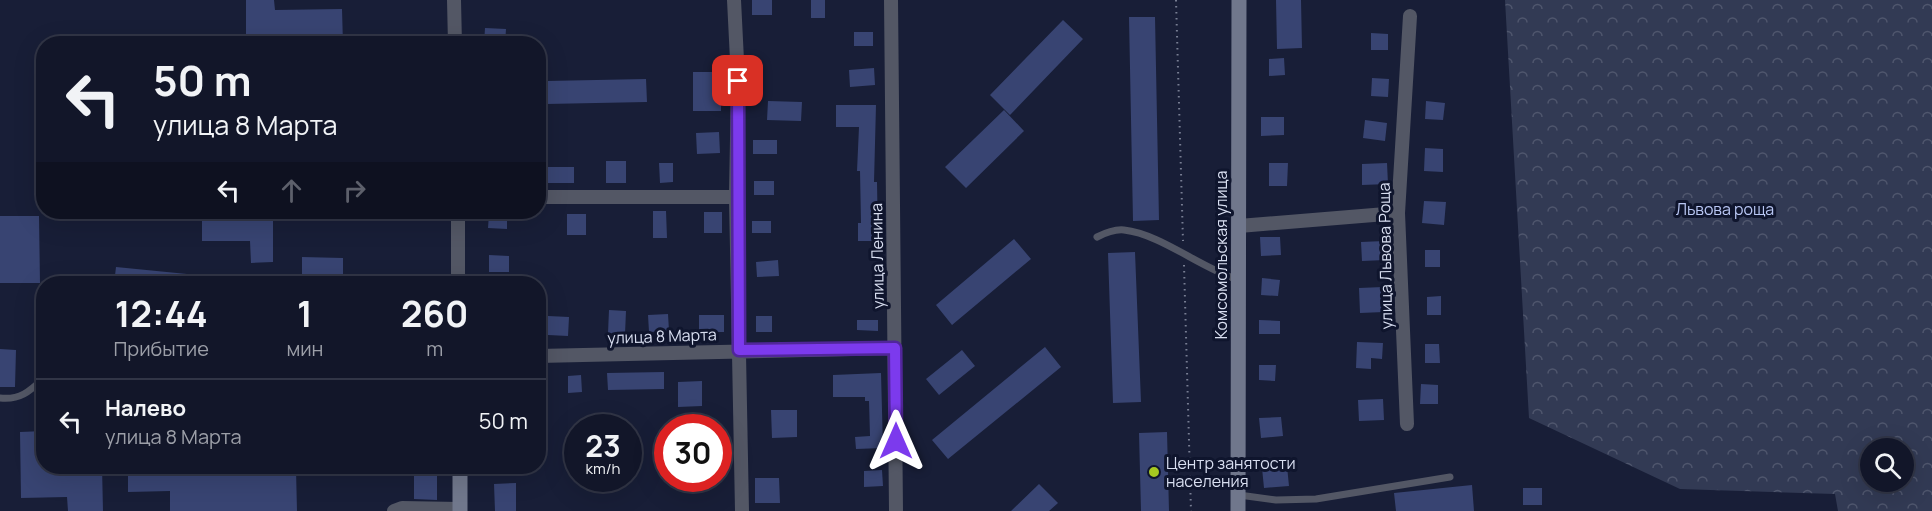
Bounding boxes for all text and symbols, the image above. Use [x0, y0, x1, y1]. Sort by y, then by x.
text: 50 m [153, 51, 251, 109]
pin [712, 55, 763, 106]
icon: left [54, 60, 132, 138]
icon: arrive [721, 64, 754, 97]
text: улица 8 Марта [153, 106, 338, 143]
street label: Комсомольская улица [1210, 171, 1232, 339]
icon: left [212, 174, 245, 207]
icon: ahead [275, 174, 308, 207]
icon: right [338, 174, 371, 207]
street label: улица Львова Роща [1373, 182, 1397, 330]
park label: Львова роща [1676, 198, 1774, 220]
street label: улица Ленина [865, 203, 889, 309]
text: 12:44 [115, 289, 208, 338]
text: 1 [297, 289, 313, 338]
text: 260 [401, 289, 468, 338]
street label: улица 8 Марта [607, 323, 717, 349]
text: Прибытие [114, 335, 209, 362]
text: мин [286, 335, 323, 362]
text: m [426, 335, 443, 362]
text: Налево [105, 393, 186, 423]
icon: left [54, 405, 87, 438]
text: 50 m [479, 406, 528, 436]
position arrow [864, 409, 928, 473]
speed limit sign: 30 [654, 414, 732, 492]
text: улица 8 Марта [105, 423, 242, 450]
text: 23 [585, 425, 621, 466]
map controls [1860, 438, 1914, 492]
button: search [1860, 438, 1914, 492]
place label: Центр занятости населения [1166, 452, 1296, 492]
text: km/h [586, 458, 620, 479]
marker: Центр занятости населения [1147, 465, 1161, 479]

